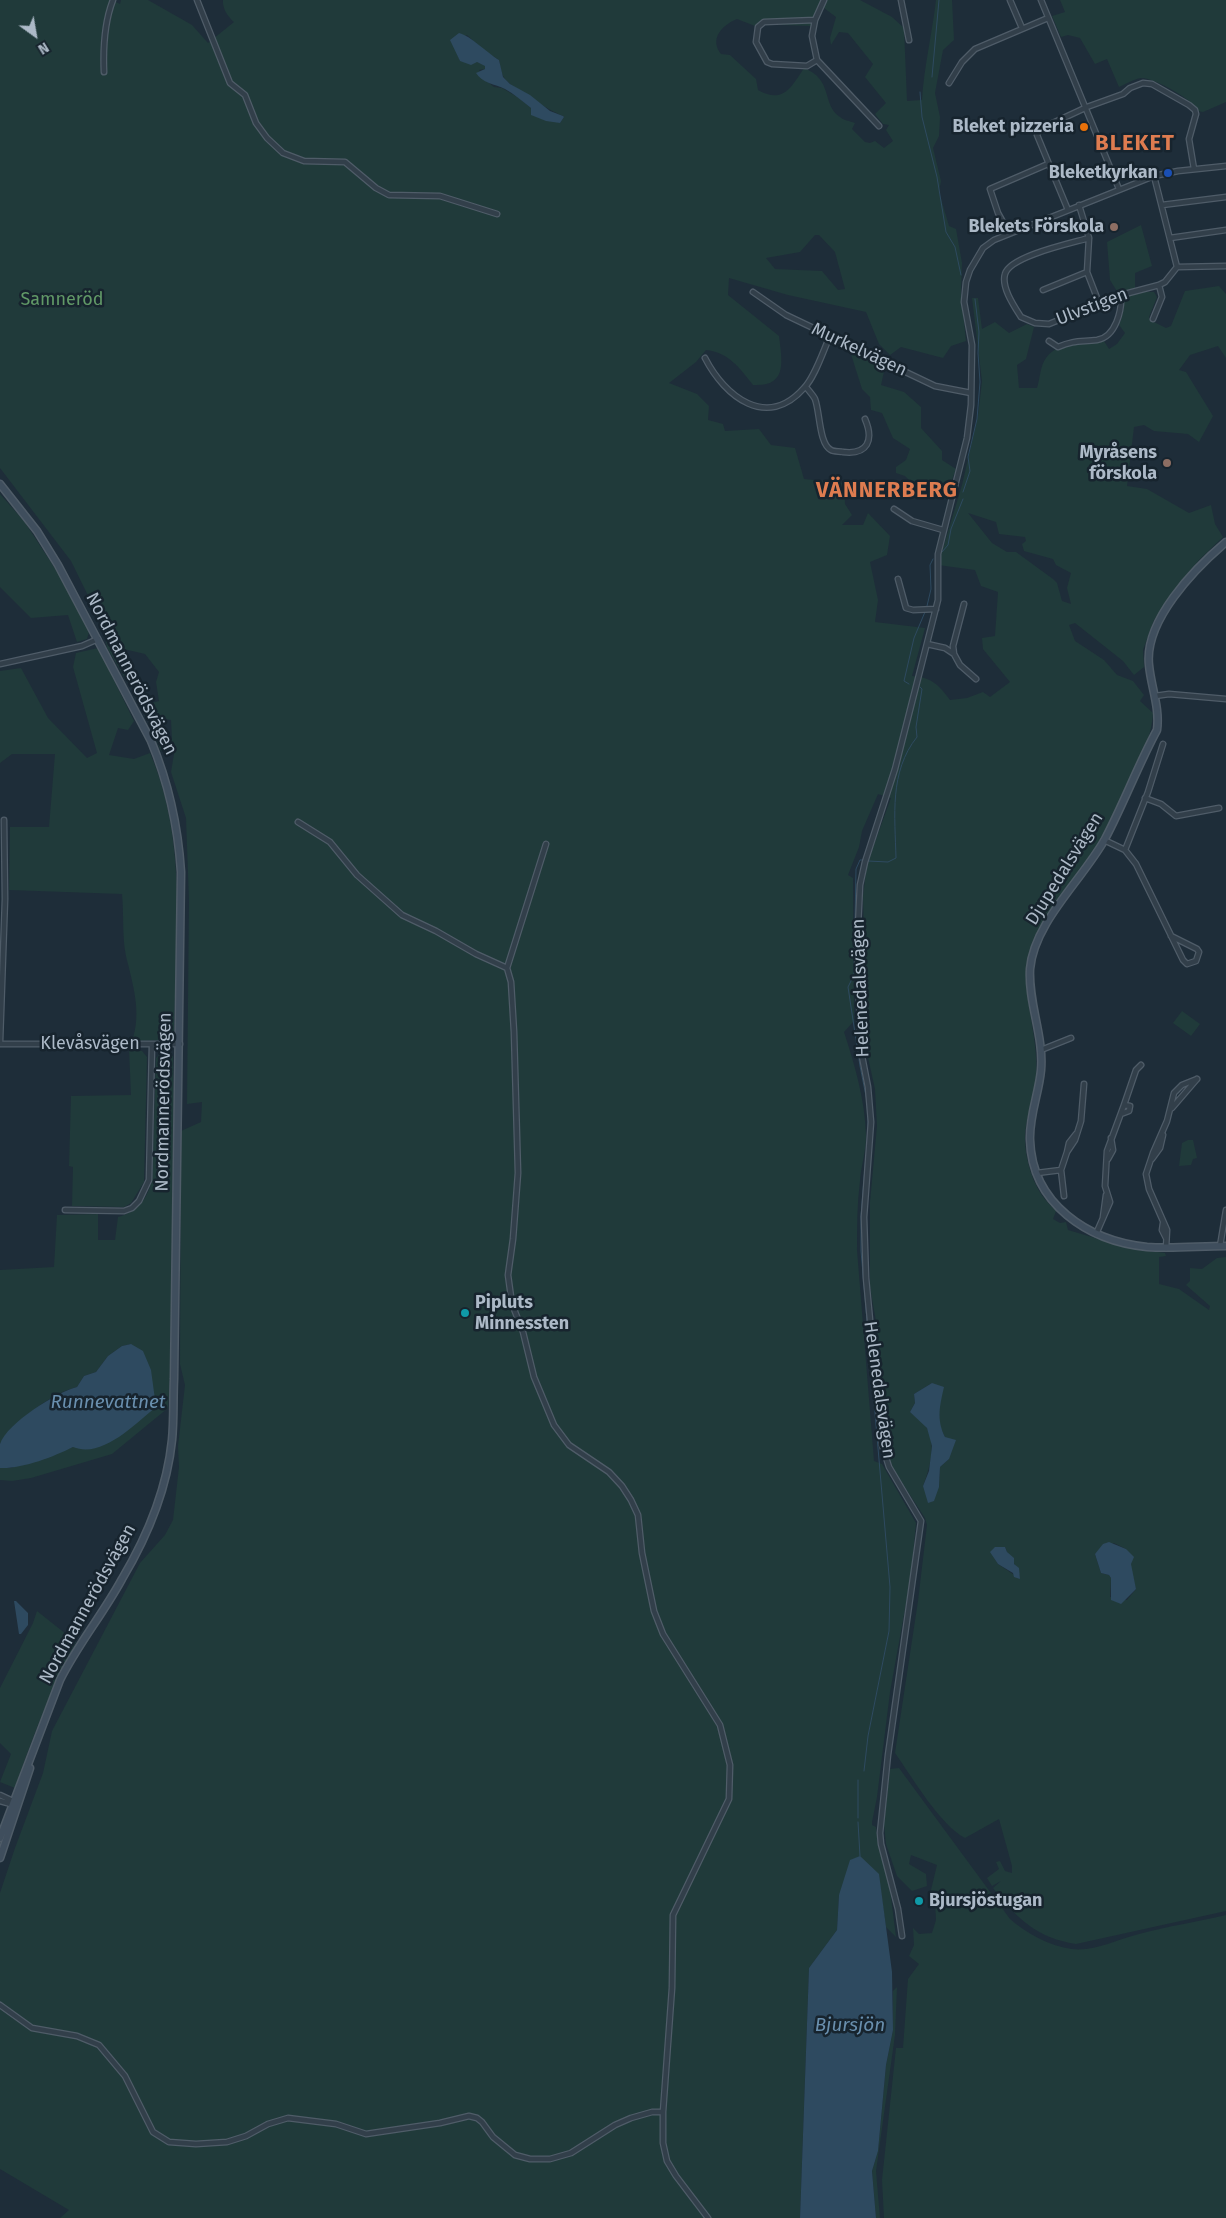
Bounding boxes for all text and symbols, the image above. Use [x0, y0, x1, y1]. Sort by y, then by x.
north arrow [10, 10, 60, 60]
text: N [35, 38, 52, 58]
place label: Bleket pizzeria [953, 116, 1074, 138]
marker: Bleket pizzeria [1078, 121, 1090, 133]
district label: BLEKET [1094, 131, 1176, 157]
place label: Bleketkyrkan [1049, 162, 1158, 184]
marker: Bleketkyrkan [1162, 167, 1174, 179]
place label: Blekets Förskola [968, 216, 1104, 238]
marker: Blekets Förskola [1108, 221, 1120, 233]
street label: Ulvstigen [1053, 283, 1131, 331]
park label: Samneröd [20, 289, 104, 311]
street label: Murkelvägen [808, 318, 910, 382]
place label: Myråsens förskola [1080, 442, 1157, 484]
marker: Myråsens förskola [1161, 457, 1173, 469]
district label: VÄNNERBERG [815, 478, 959, 504]
street label: Nordmannerödsvägen [81, 589, 181, 759]
street label: Djupedalsvägen [1022, 809, 1108, 929]
street label: Helenedalsvägen [848, 918, 874, 1058]
street label: Nordmannerödsvägen [152, 1012, 176, 1192]
street label: Klevåsvägen [40, 1033, 140, 1055]
place label: Pipluts Minnessten [475, 1292, 569, 1335]
marker: Pipluts Minnessten [459, 1307, 471, 1319]
street label: Helenedalsvägen [859, 1320, 899, 1460]
water label: Runnevattnet [50, 1392, 166, 1414]
street label: Nordmannerödsvägen [35, 1520, 141, 1688]
place label: Bjursjöstugan [929, 1890, 1042, 1912]
marker: Bjursjöstugan [913, 1895, 925, 1907]
water label: Bjursjön [815, 2015, 885, 2037]

